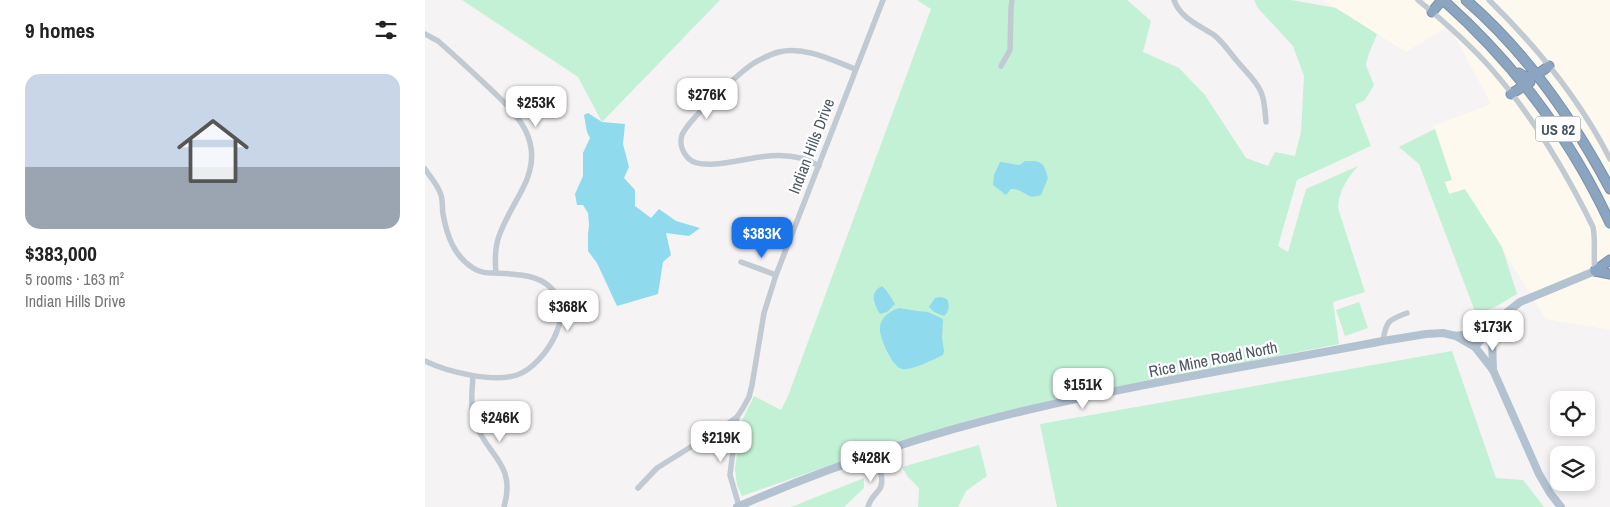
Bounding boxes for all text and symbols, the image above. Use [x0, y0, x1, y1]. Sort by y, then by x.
text: 9 homes [25, 16, 95, 45]
icon: filters [372, 16, 400, 44]
pin: $276K [672, 78, 742, 120]
text: $276K [688, 83, 726, 105]
pin: $253K [501, 86, 571, 128]
text: $253K [517, 91, 555, 113]
street label: Indian Hills Drive [783, 95, 839, 197]
icon: home [168, 106, 258, 196]
road number: US 82 [1535, 116, 1581, 142]
pin: $383K [727, 216, 797, 259]
text: $383K [743, 222, 781, 244]
text: $383,000 [25, 239, 97, 268]
text: 5 rooms · 163 m² [25, 268, 124, 290]
text: Indian Hills Drive [25, 290, 126, 312]
pin: $368K [533, 290, 603, 332]
text: $368K [549, 295, 587, 317]
pin: $173K [1458, 310, 1528, 352]
text: $173K [1474, 315, 1512, 337]
street label: Rice Mine Road North [1147, 336, 1279, 382]
pin: $151K [1048, 368, 1118, 410]
text: $151K [1064, 373, 1102, 395]
map controls [1550, 391, 1595, 491]
button: locate [1550, 391, 1595, 436]
pin: $246K [465, 400, 535, 443]
text: $246K [481, 406, 519, 428]
pin: $219K [686, 420, 756, 463]
text: $219K [702, 426, 740, 448]
pin: $428K [836, 440, 906, 483]
text: $428K [852, 446, 890, 468]
button: layers [1550, 446, 1595, 491]

